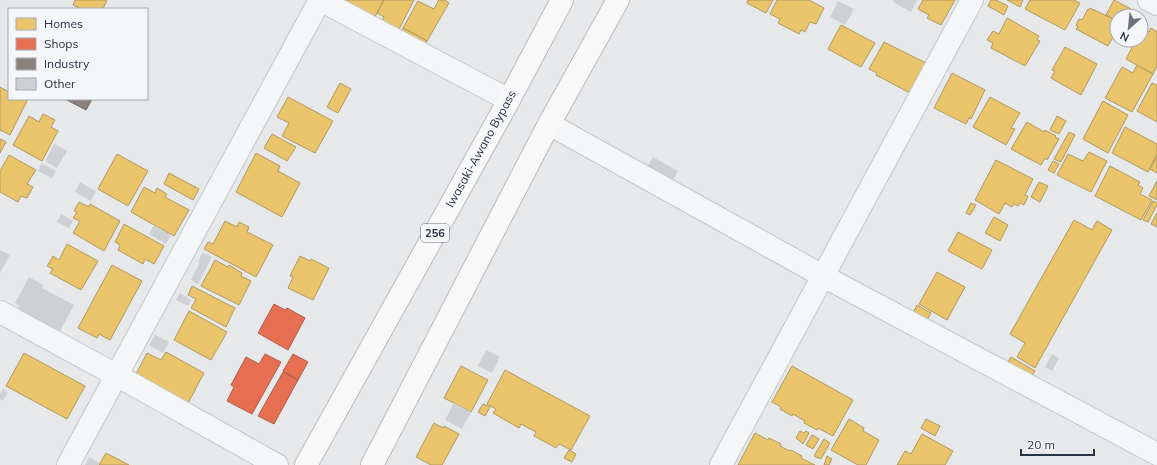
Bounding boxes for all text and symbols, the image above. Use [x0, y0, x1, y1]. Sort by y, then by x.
legend [8, 8, 148, 100]
north arrow [1109, 8, 1149, 48]
text: Homes [44, 16, 83, 31]
text: N [1118, 29, 1131, 45]
text: Shops [44, 36, 79, 51]
text: Industry [44, 56, 90, 71]
text: Other [44, 76, 76, 91]
street label: Iwasaki-Awano Bypass [442, 88, 519, 210]
road number: 256 [421, 224, 449, 242]
scale bar [1021, 431, 1094, 457]
text: 20 m [1027, 437, 1055, 452]

